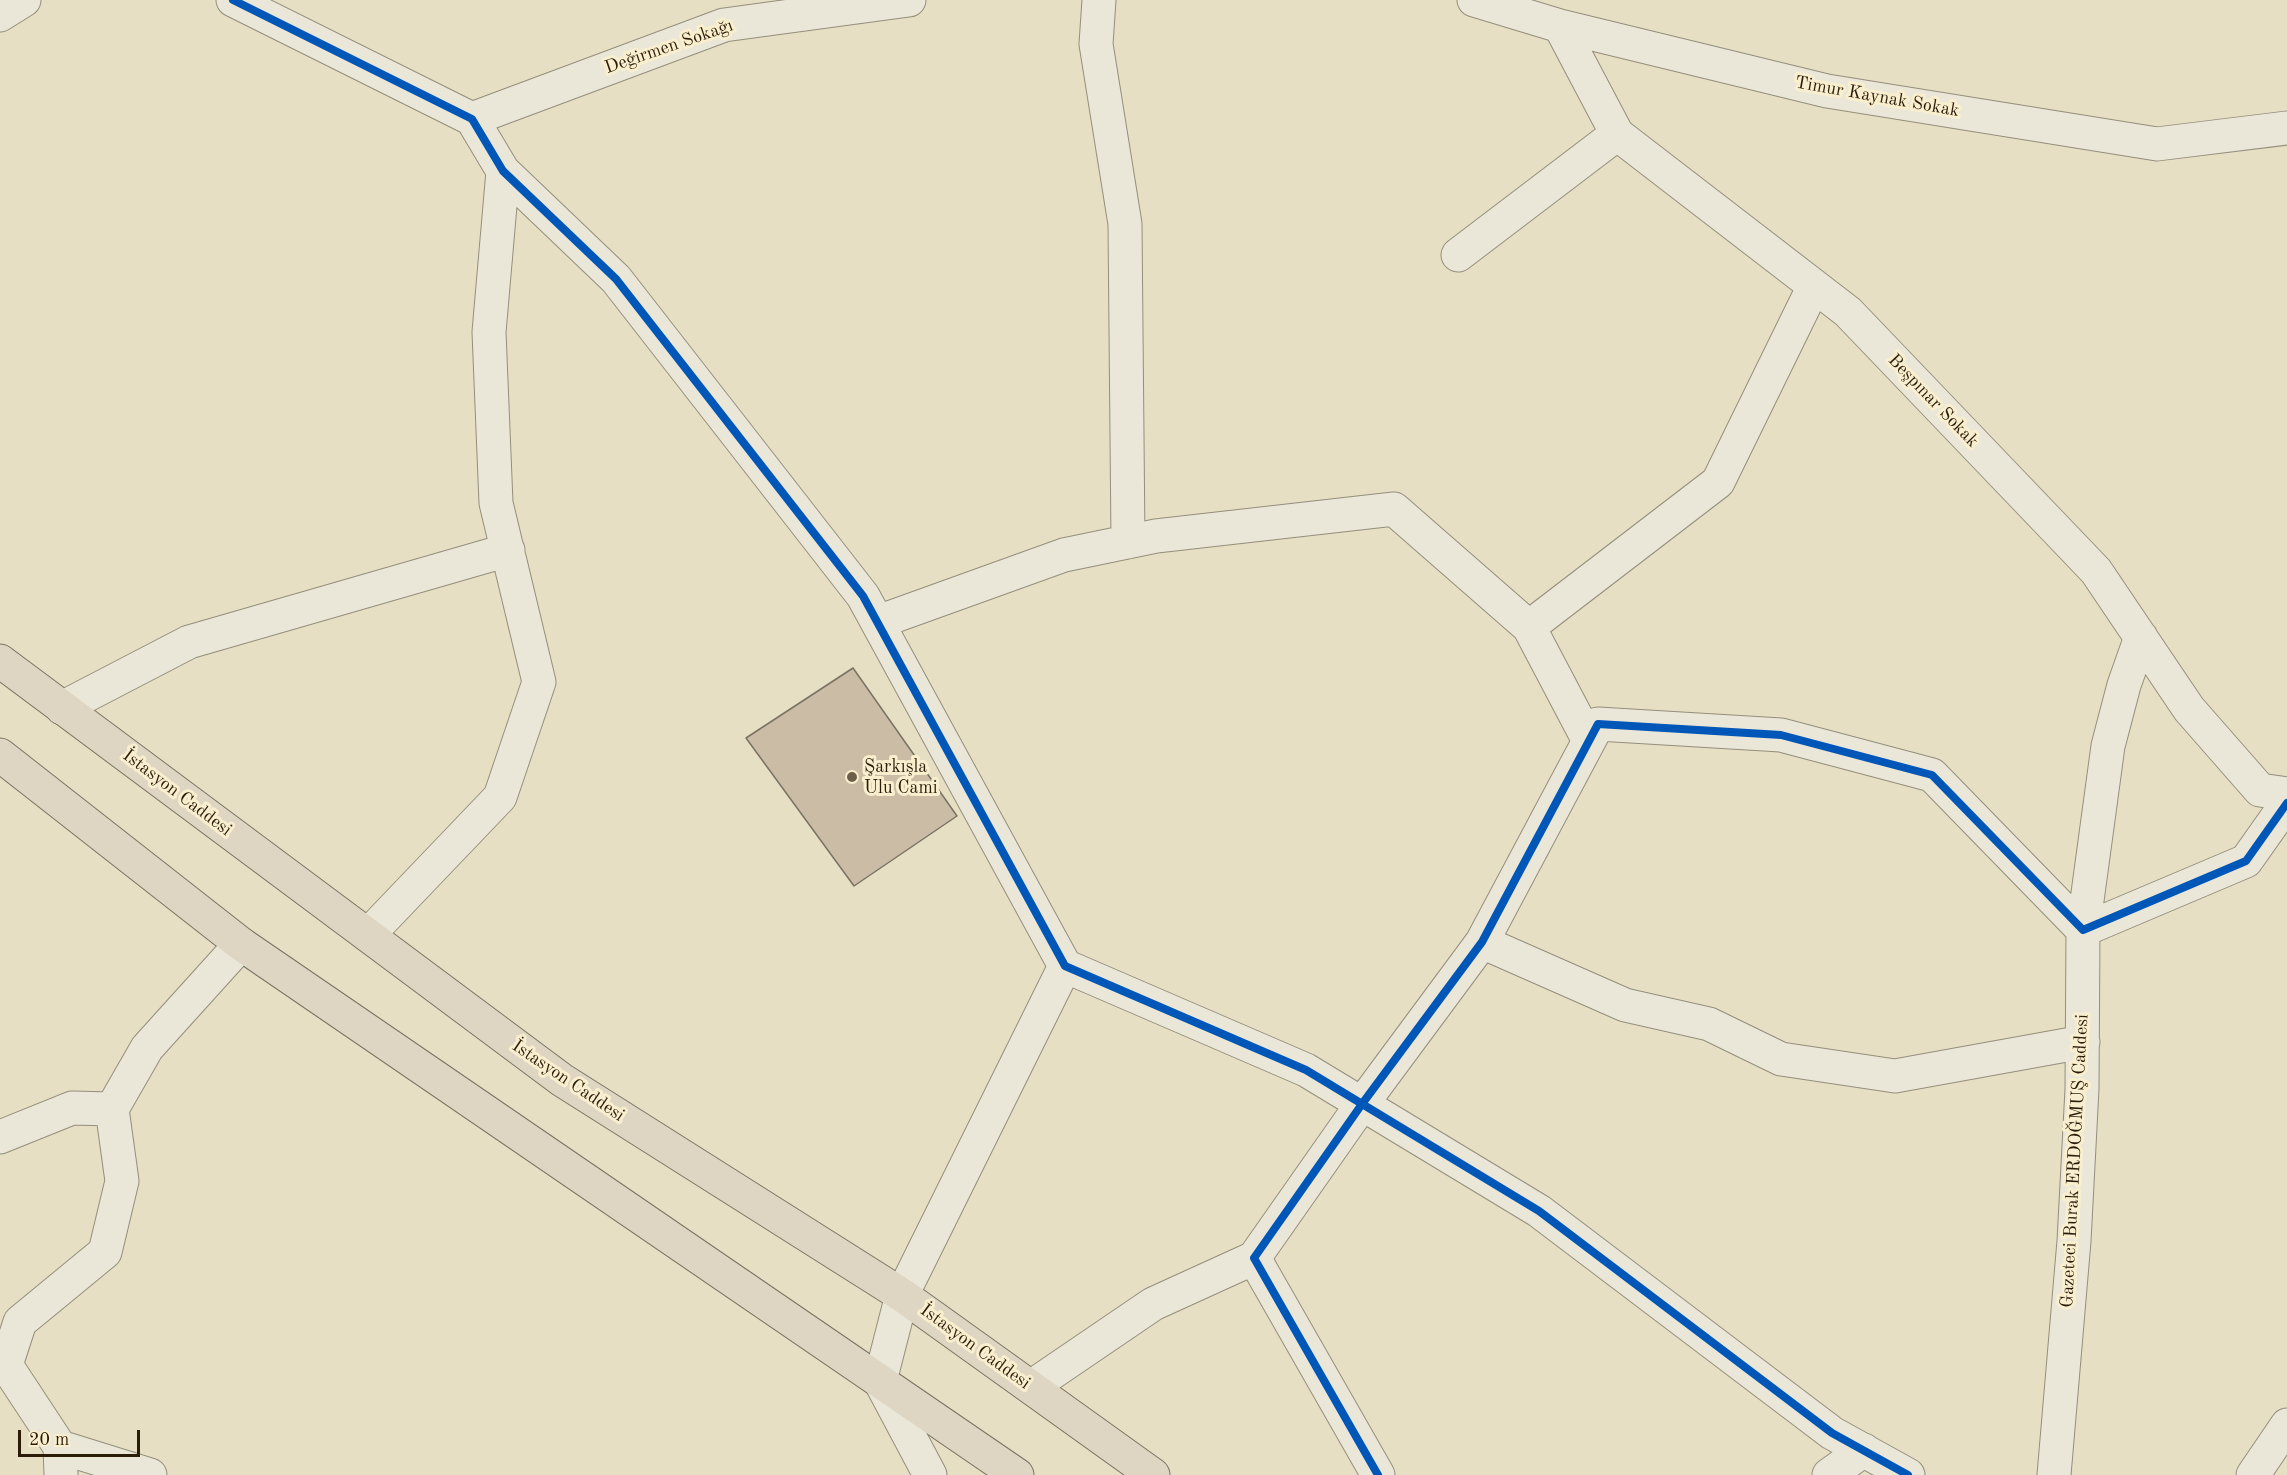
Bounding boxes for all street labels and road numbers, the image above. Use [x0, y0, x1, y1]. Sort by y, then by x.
street label: Değirmen Sokağı [602, 15, 736, 79]
street label: Timur Kaynak Sokak [1793, 72, 1961, 122]
street label: Beşpınar Sokak [1883, 350, 1983, 452]
street label: İstasyon Caddesi [118, 745, 236, 841]
street label: Gazeteci Burak ERDOĞMUŞ Caddesi [2057, 1014, 2093, 1308]
street label: İstasyon Caddesi [508, 1035, 628, 1127]
street label: İstasyon Caddesi [916, 1300, 1034, 1394]

